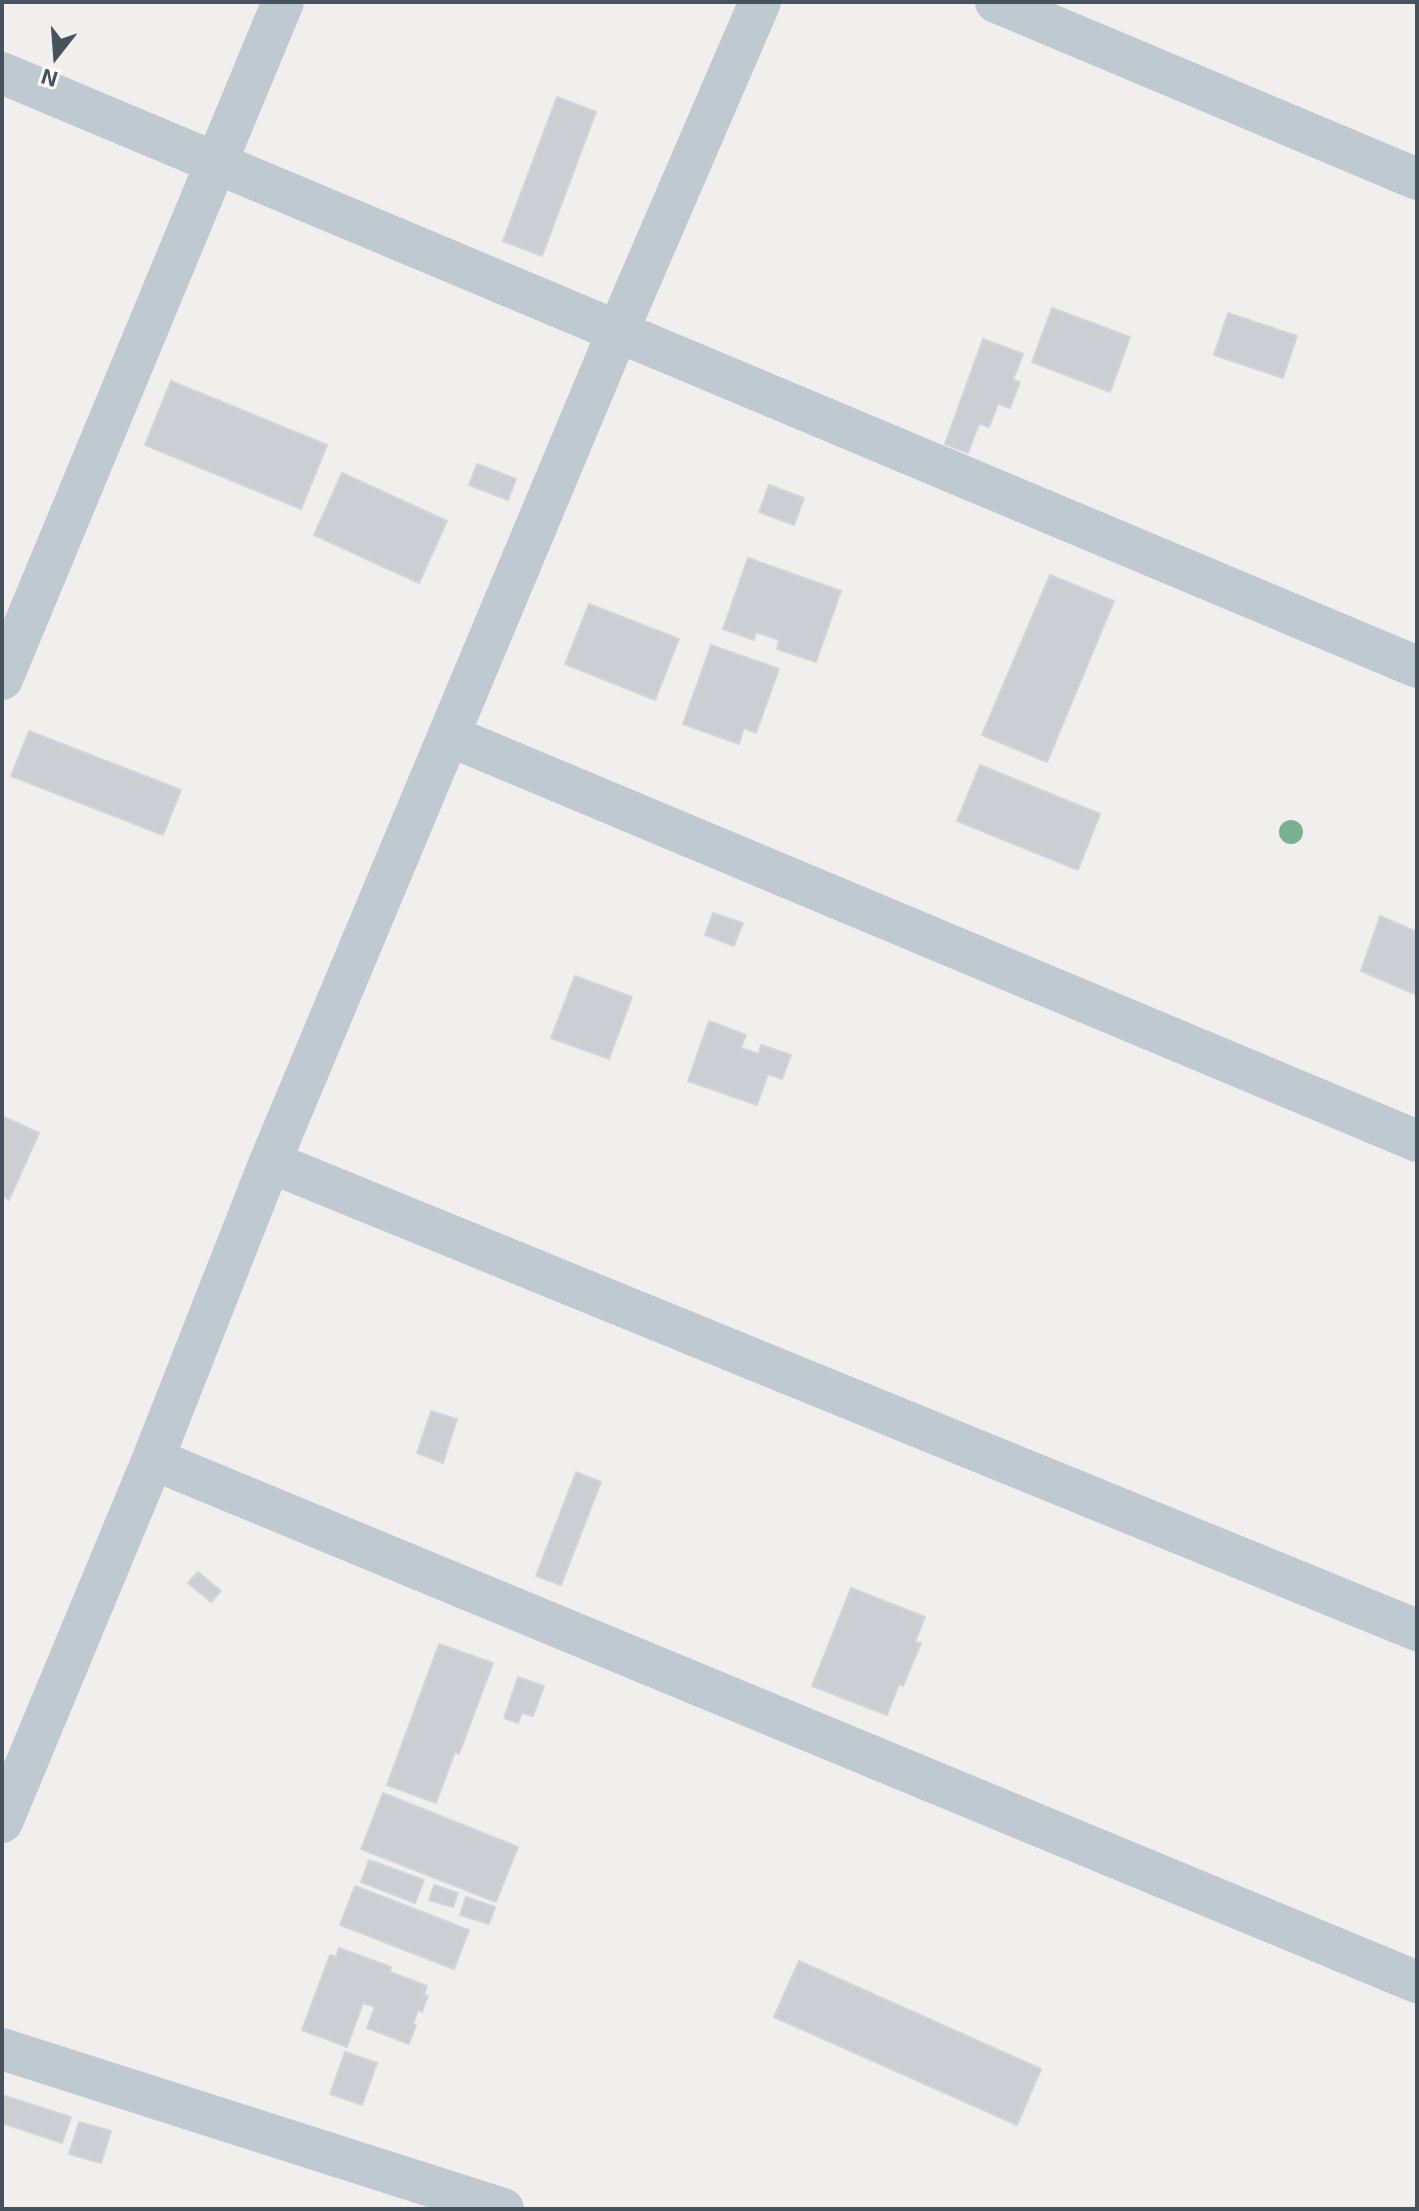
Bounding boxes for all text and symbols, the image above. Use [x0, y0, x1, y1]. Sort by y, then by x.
north arrow [16, 16, 96, 96]
text: N [38, 64, 60, 94]

